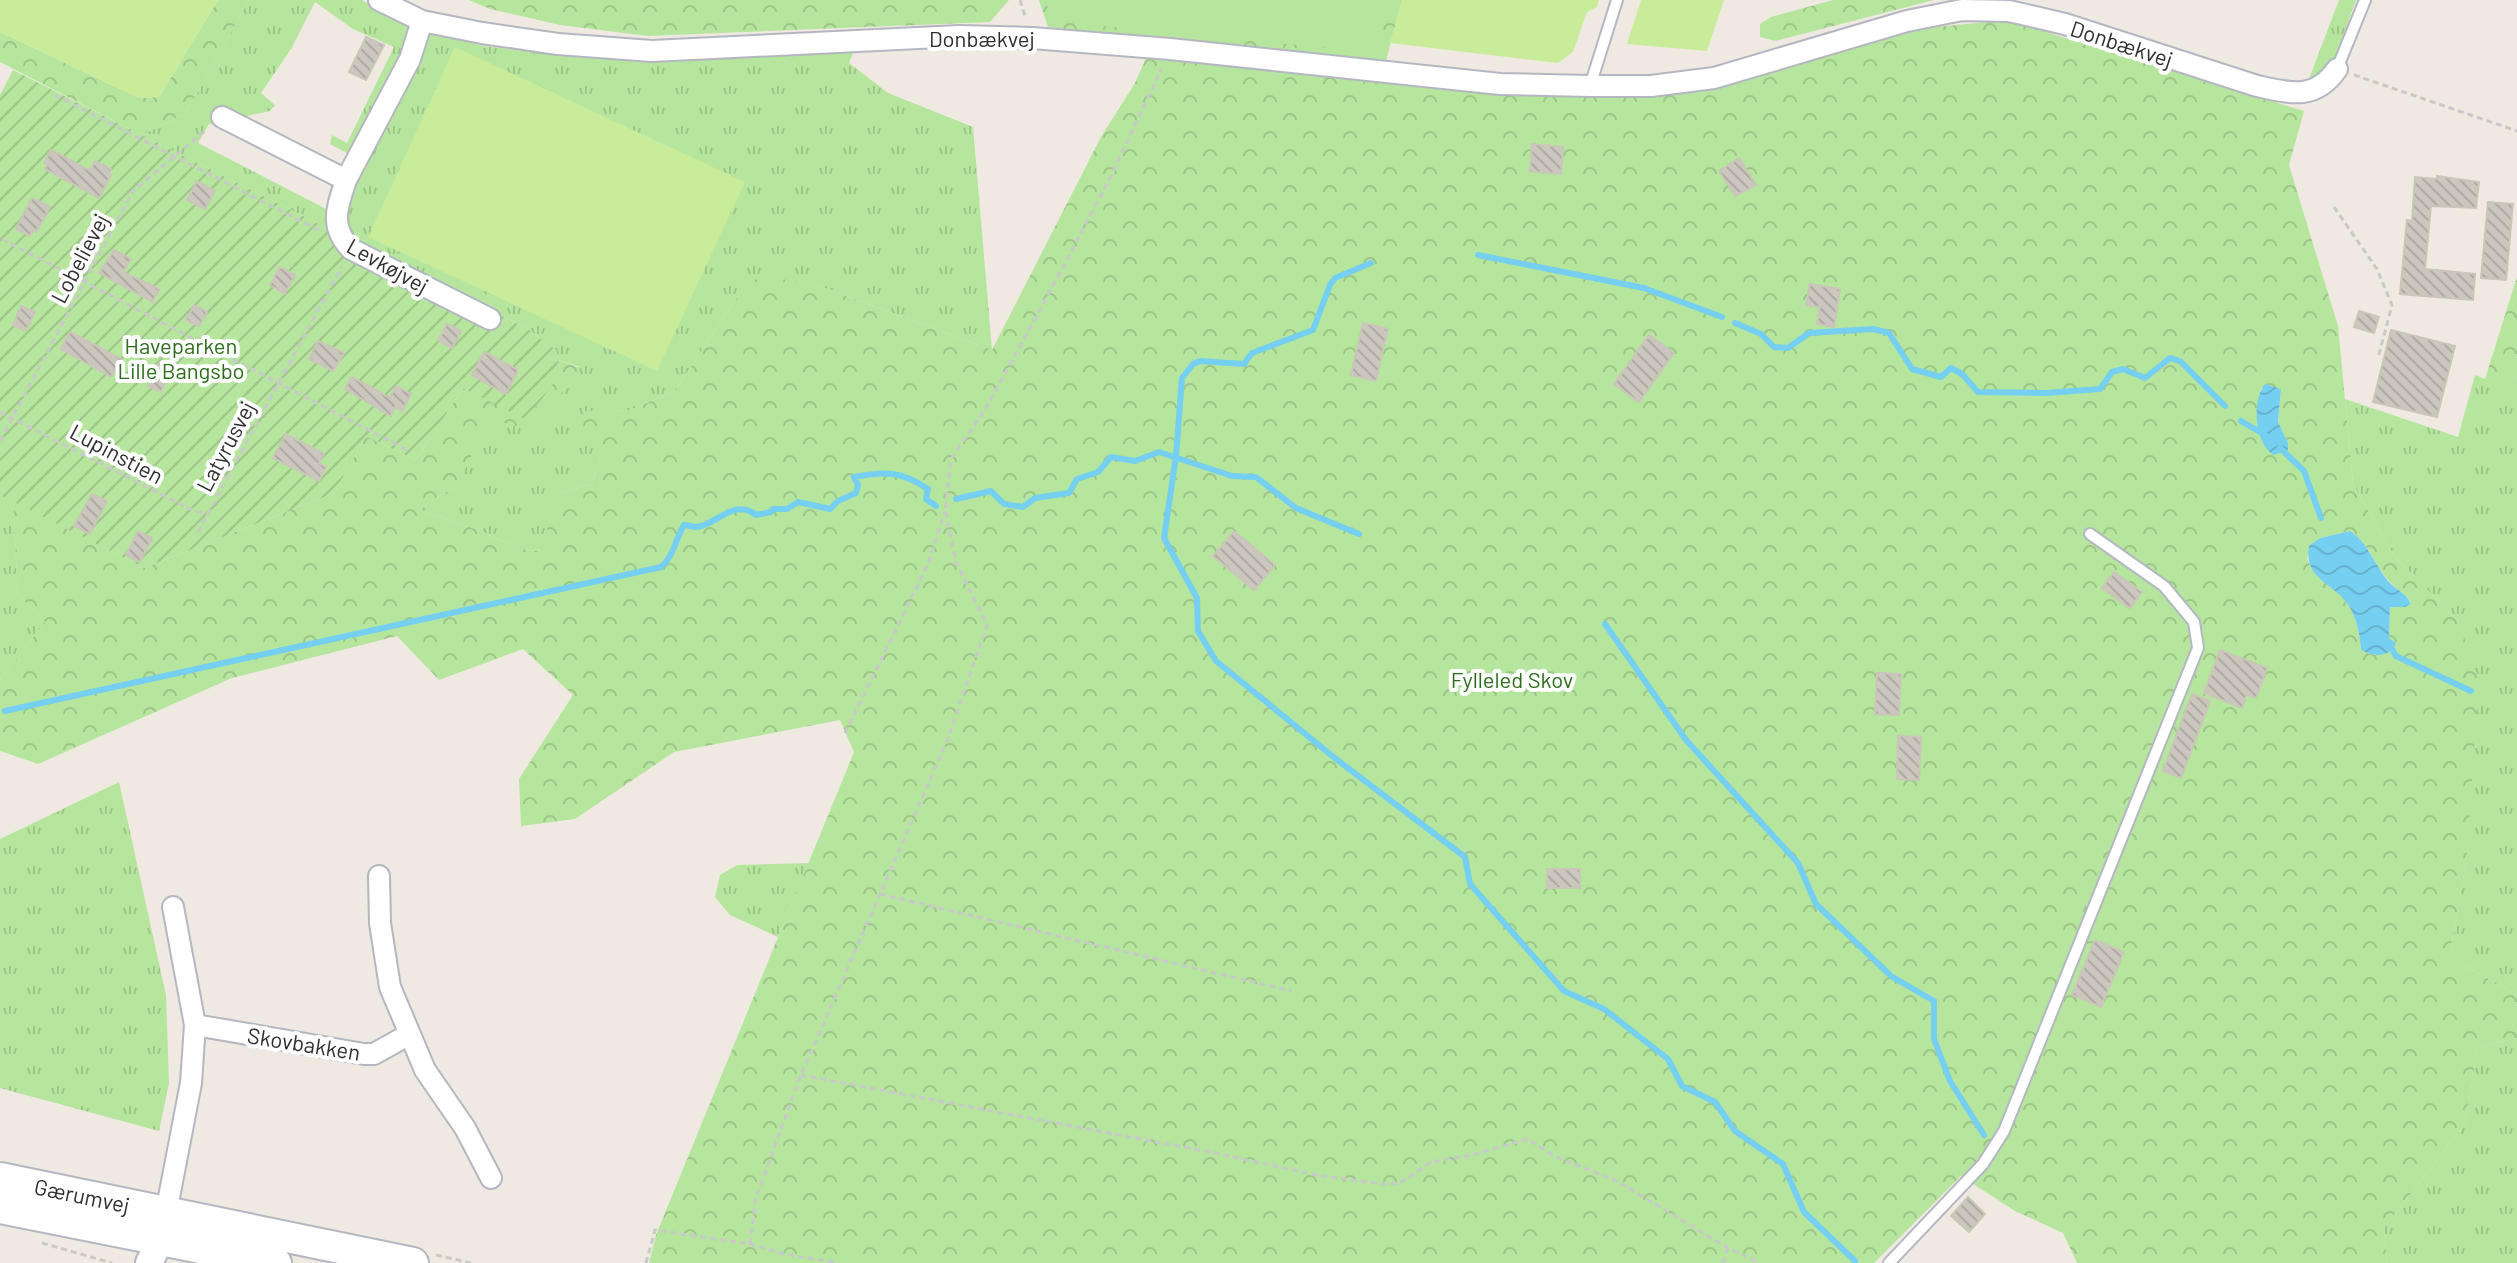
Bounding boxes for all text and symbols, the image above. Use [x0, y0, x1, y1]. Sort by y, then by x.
street label: Donbækvej [2068, 14, 2176, 72]
street label: Donbækvej [929, 25, 1035, 51]
street label: Lobelievej [45, 209, 113, 307]
street label: Levkøjvej [343, 232, 433, 298]
park label: Haveparken Lille Bangsbo [117, 332, 245, 383]
street label: Latyrusvej [190, 396, 260, 496]
street label: Lupinstien [66, 418, 168, 488]
park label: Fylleled Skov [1451, 666, 1573, 692]
street label: Skovbakken [246, 1021, 362, 1065]
street label: Gærumvej [32, 1172, 132, 1217]

